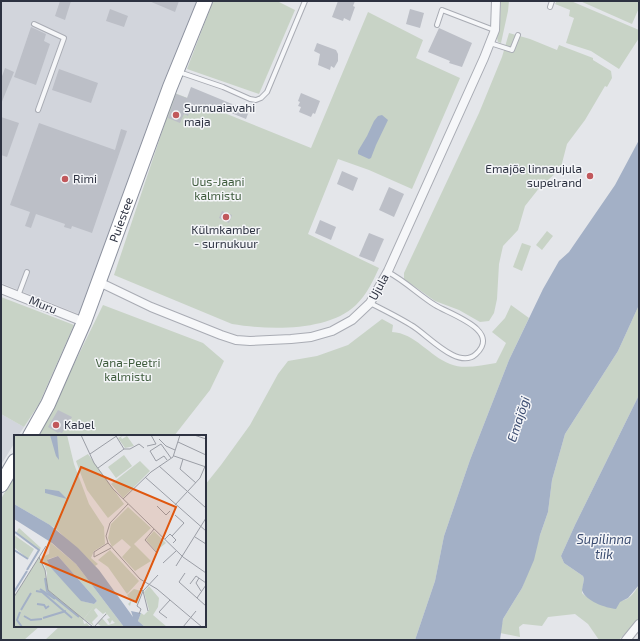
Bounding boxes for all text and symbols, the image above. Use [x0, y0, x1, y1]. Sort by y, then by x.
place label: Surnuaiavahi maja [184, 100, 255, 129]
marker: Surnuaiavahi maja [171, 110, 181, 120]
place label: Emajõe linnaujula supelrand [485, 161, 582, 189]
place label: Rimi [73, 171, 97, 185]
marker: Emajõe linnaujula supelrand [585, 171, 595, 181]
marker: Rimi [60, 174, 70, 184]
park label: Uus-Jaani kalmistu [191, 174, 245, 202]
street label: Puiestee [106, 195, 135, 244]
marker: Külmkamber - surnukuur [221, 212, 231, 222]
place label: Külmkamber - surnukuur [191, 222, 261, 250]
street label: Ujula [365, 271, 392, 303]
street label: Muru [27, 292, 59, 316]
park label: Vana-Peetri kalmistu [96, 355, 160, 383]
water label: Emajõgi [503, 394, 533, 444]
place label: Kabel [64, 417, 95, 431]
marker: Kabel [51, 420, 61, 430]
inset map [14, 435, 206, 627]
water label: Supilinna tiik [577, 531, 631, 562]

